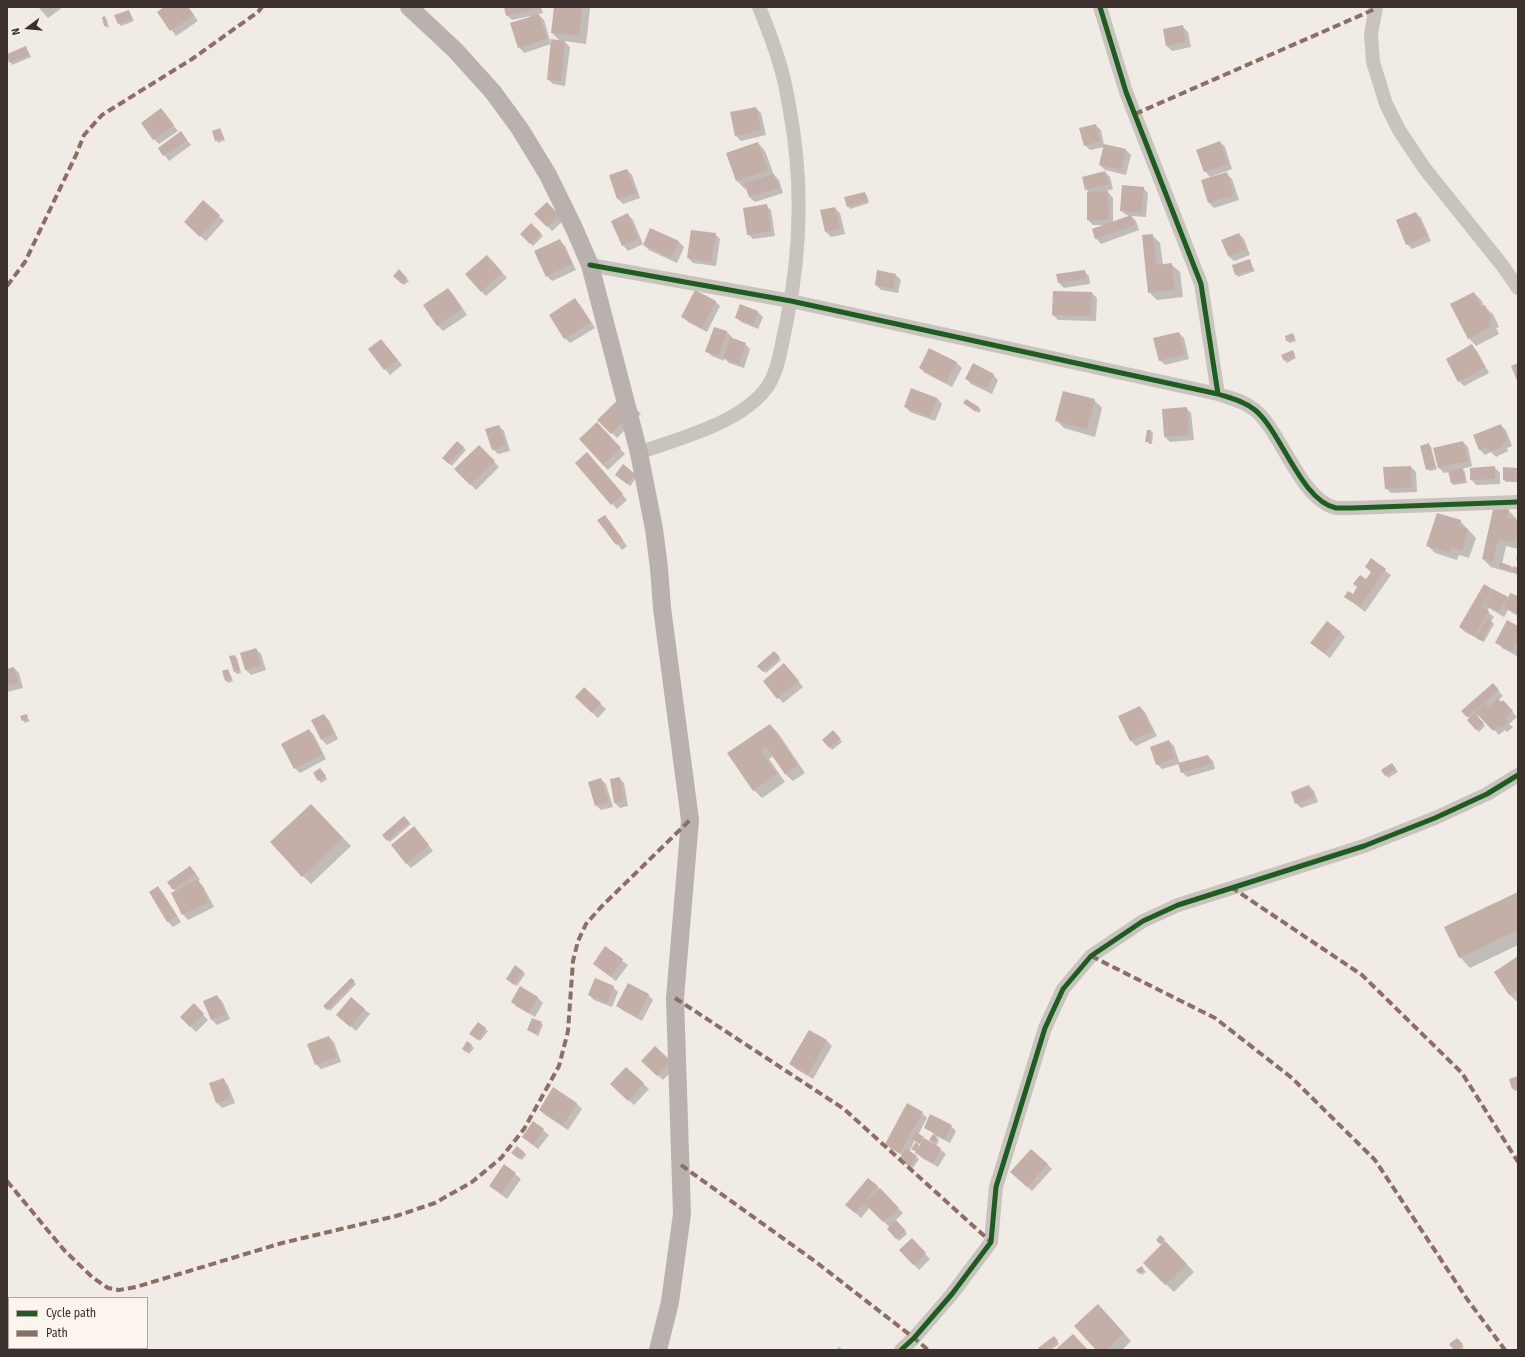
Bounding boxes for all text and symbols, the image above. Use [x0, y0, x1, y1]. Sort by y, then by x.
north arrow [8, 8, 48, 48]
text: N [9, 26, 23, 36]
legend [8, 1297, 148, 1349]
text: Cycle path [46, 1306, 96, 1320]
text: Path [46, 1326, 68, 1340]

